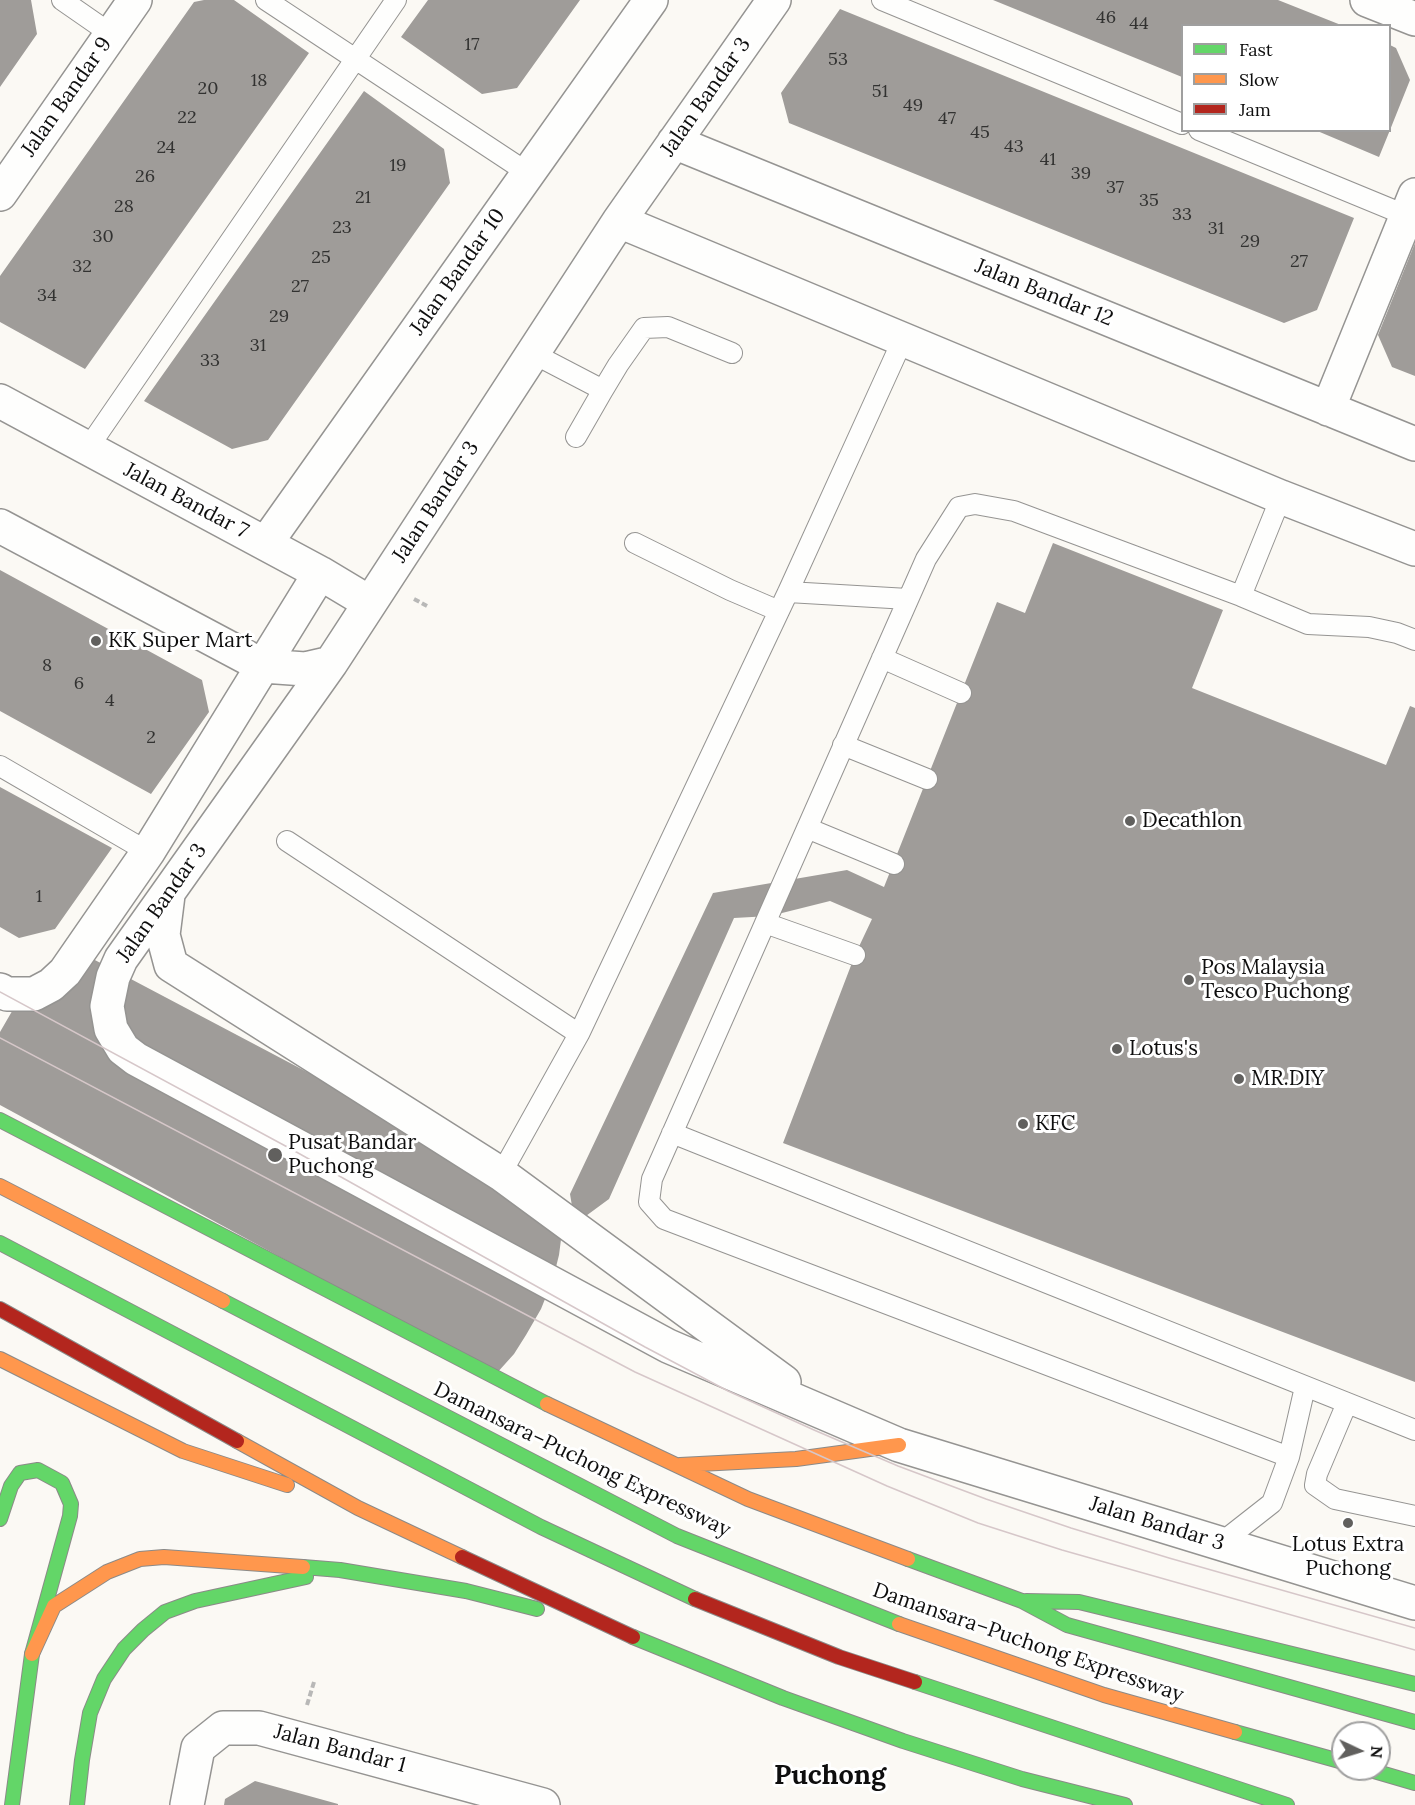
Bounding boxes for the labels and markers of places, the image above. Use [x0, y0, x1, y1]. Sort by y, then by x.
place label: KK Super Mart [108, 628, 253, 654]
marker: KK Super Mart [89, 634, 103, 648]
place label: Decathlon [1142, 808, 1242, 834]
marker: Decathlon [1123, 814, 1137, 828]
place label: Pos Malaysia Tesco Puchong [1201, 955, 1349, 1005]
marker: Pos Malaysia Tesco Puchong [1182, 973, 1196, 987]
place label: Lotus's [1129, 1036, 1198, 1062]
marker: Lotus's [1110, 1042, 1124, 1056]
place label: MR.DIY [1251, 1066, 1324, 1092]
marker: MR.DIY [1232, 1072, 1246, 1086]
place label: KFC [1035, 1111, 1075, 1137]
marker: KFC [1016, 1117, 1030, 1131]
place label: Pusat Bandar Puchong [288, 1130, 416, 1180]
marker: Pusat Bandar Puchong [266, 1146, 284, 1164]
marker: Lotus Extra Puchong [1341, 1516, 1355, 1530]
place label: Lotus Extra Puchong [1292, 1532, 1404, 1582]

